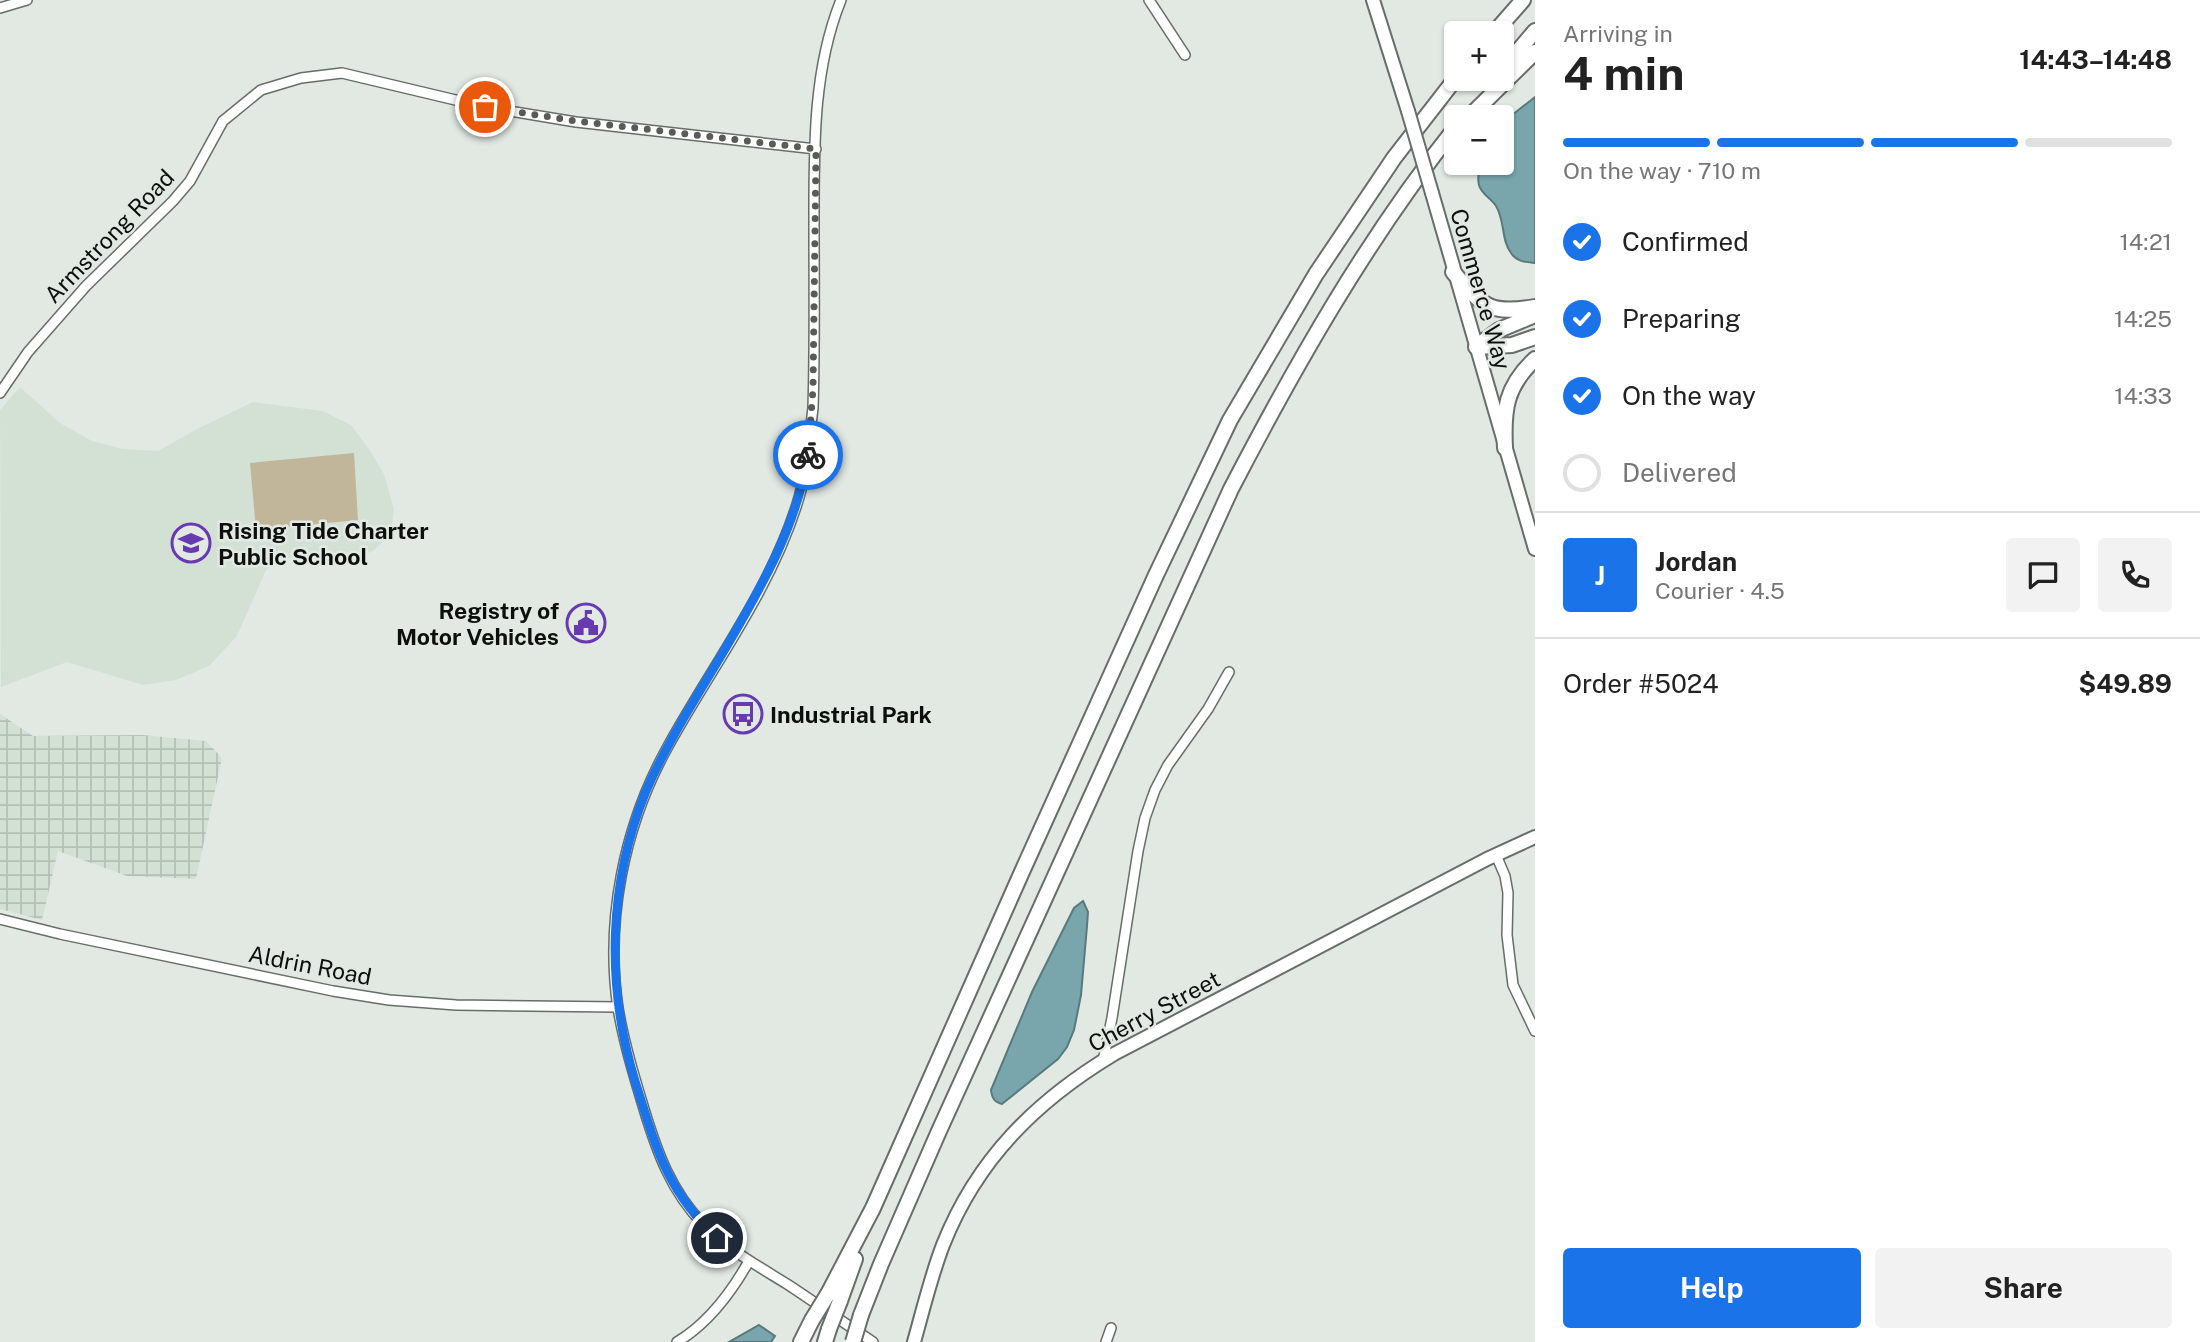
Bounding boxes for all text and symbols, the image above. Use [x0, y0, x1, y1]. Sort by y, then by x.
text: Arriving in [1563, 20, 1673, 47]
map controls [1444, 21, 1514, 175]
button: + [1444, 21, 1514, 91]
text: 14:43–14:48 [2019, 44, 2172, 75]
text: 4 min [1563, 46, 1684, 100]
pin [455, 77, 515, 137]
icon: bag [466, 88, 504, 126]
button: − [1444, 105, 1514, 175]
text: On the way · 710 m [1563, 157, 1761, 184]
street label: Armstrong Road [39, 164, 179, 308]
street label: Commerce Way [1445, 205, 1517, 373]
icon: check [1563, 223, 1601, 261]
text: Confirmed [1622, 226, 1749, 257]
text: 14:21 [2119, 228, 2172, 255]
icon: check [1563, 300, 1601, 338]
text: Preparing [1622, 303, 1741, 334]
text: 14:25 [2114, 305, 2172, 332]
icon: check [1563, 377, 1601, 415]
text: On the way [1622, 380, 1756, 411]
text: 14:33 [2114, 382, 2172, 409]
courier [773, 420, 843, 490]
icon: bike [789, 436, 827, 474]
text: Delivered [1622, 457, 1737, 488]
place label: Rising Tide Charter Public School [218, 517, 429, 570]
school or university icon: Rising Tide Charter Public School [170, 522, 212, 564]
button: chat [2006, 538, 2080, 612]
button: phone [2098, 538, 2172, 612]
text: Jordan [1655, 546, 1737, 577]
text: J [1595, 560, 1605, 591]
text: Courier · 4.5 [1655, 577, 1785, 604]
place label: Registry of Motor Vehicles [396, 597, 559, 650]
public building icon: Registry of Motor Vehicles [565, 602, 607, 644]
text: Order #5024 [1563, 668, 1719, 699]
text: $49.89 [2079, 668, 2172, 699]
bus stop icon: Industrial Park [722, 693, 764, 735]
place label: Industrial Park [770, 701, 932, 728]
street label: Aldrin Road [246, 940, 374, 990]
street label: Cherry Street [1083, 965, 1225, 1057]
pin [687, 1208, 747, 1268]
icon: home [698, 1219, 736, 1257]
button: Help [1563, 1248, 1861, 1328]
button: Share [1875, 1248, 2172, 1328]

